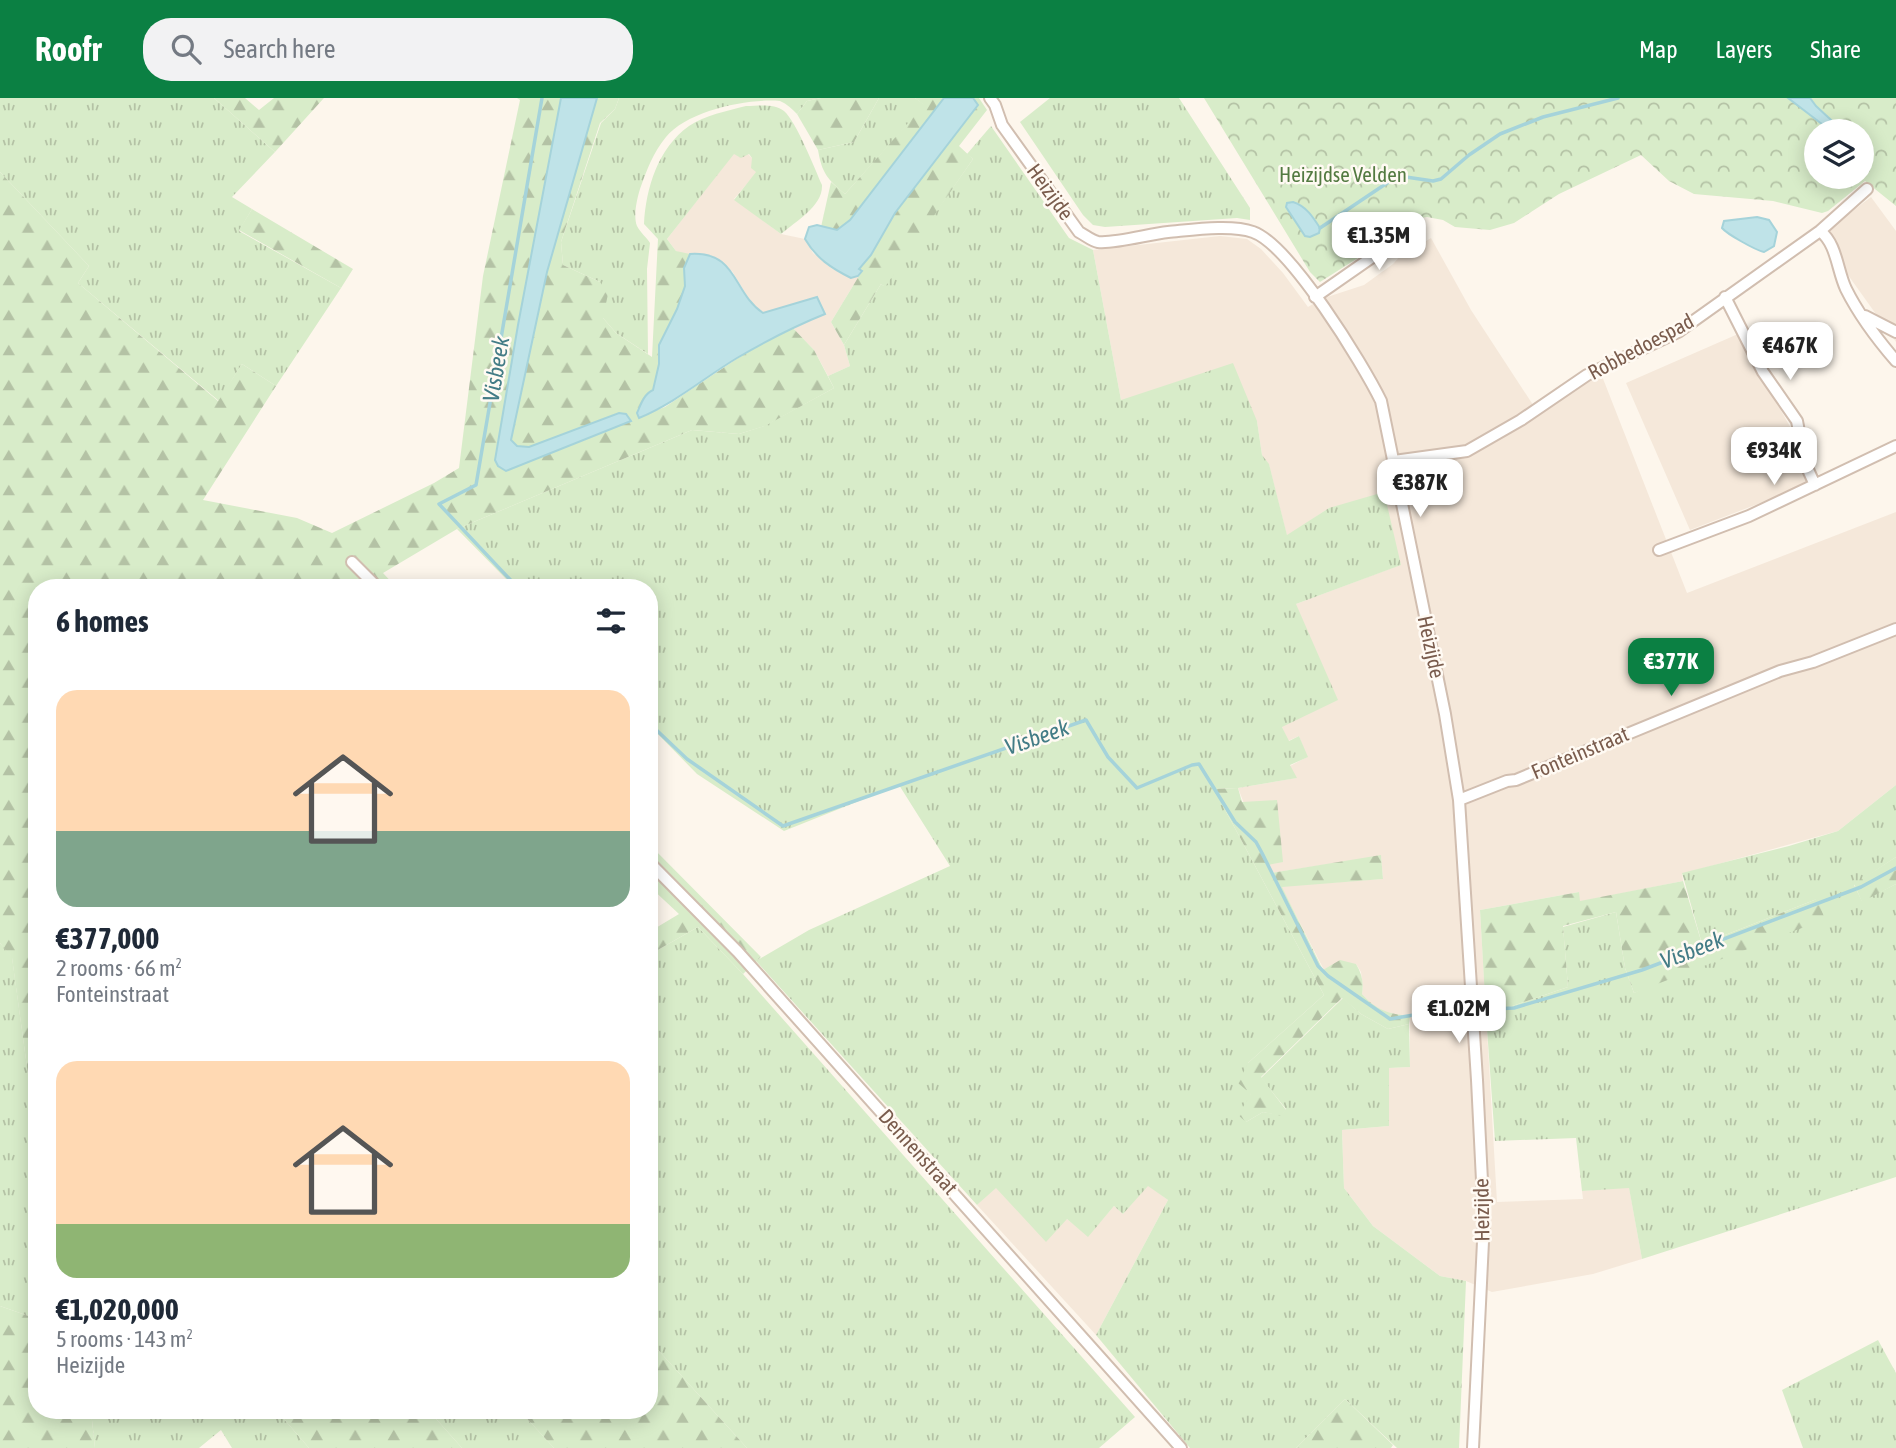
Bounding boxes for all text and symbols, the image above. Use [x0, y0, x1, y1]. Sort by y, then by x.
search box [143, 18, 633, 81]
text: Roofr [35, 30, 101, 68]
icon: search [167, 30, 205, 68]
text: Search here [223, 34, 336, 64]
text: Map [1639, 36, 1678, 63]
text: Layers [1716, 36, 1772, 63]
text: Share [1810, 36, 1861, 63]
map controls [1804, 119, 1874, 189]
button: layers [1804, 119, 1874, 189]
street label: Heizijde [1023, 159, 1079, 224]
park label: Heizijdse Velden [1279, 162, 1407, 186]
pin: €1.35M [1322, 212, 1436, 272]
text: €1.35M [1348, 222, 1410, 248]
street label: Robbedoespad [1584, 308, 1697, 384]
pin: €467K [1741, 322, 1839, 382]
text: €467K [1763, 332, 1817, 358]
water label: Visbeek [477, 333, 515, 404]
pin: €934K [1725, 428, 1823, 487]
text: €934K [1747, 437, 1801, 463]
pin: €387K [1371, 460, 1469, 519]
text: €387K [1393, 469, 1447, 495]
icon: filters [592, 602, 630, 640]
text: 6 homes [56, 604, 149, 638]
street label: Heizijde [1414, 613, 1450, 680]
pin: €377K [1622, 638, 1720, 698]
text: €377K [1644, 648, 1698, 674]
water label: Visbeek [1002, 714, 1073, 760]
street label: Fonteinstraat [1527, 721, 1632, 783]
icon: home [280, 736, 406, 862]
text: €377,000 [56, 921, 159, 955]
water label: Visbeek [1656, 926, 1728, 974]
text: 2 rooms · 66 m² [56, 955, 182, 981]
text: Fonteinstraat [56, 981, 169, 1007]
pin: €1.02M [1402, 986, 1516, 1045]
text: €1.02M [1428, 995, 1490, 1021]
street label: Dennenstraat [874, 1104, 963, 1199]
icon: home [280, 1107, 406, 1233]
street label: Heizijde [1468, 1178, 1494, 1242]
text: €1,020,000 [56, 1292, 179, 1326]
text: 5 rooms · 143 m² [56, 1326, 193, 1352]
text: Heizijde [56, 1352, 125, 1378]

